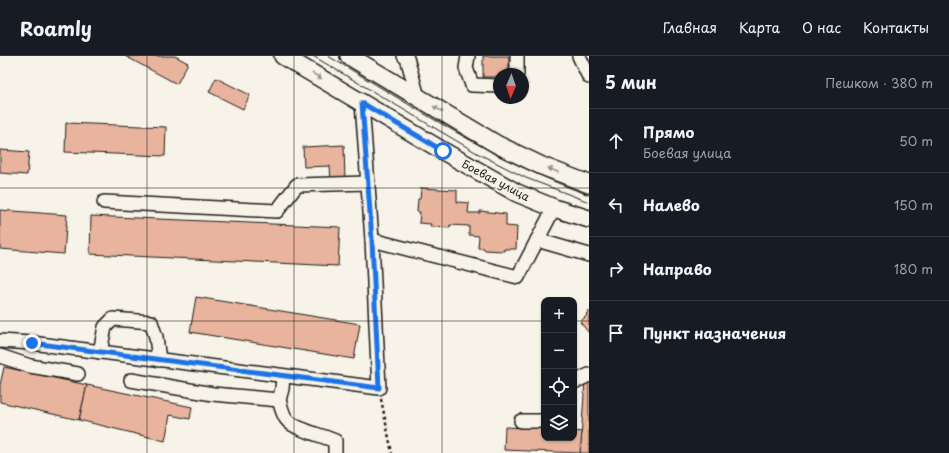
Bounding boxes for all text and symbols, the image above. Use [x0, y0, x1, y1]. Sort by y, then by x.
text: Roamly [20, 14, 92, 42]
text: Главная [663, 17, 717, 38]
text: Карта [739, 17, 780, 38]
text: О нас [802, 17, 841, 38]
text: Контакты [863, 17, 929, 38]
north arrow [493, 68, 529, 104]
text: 5 мин [605, 69, 657, 95]
one-way arrow [311, 72, 323, 79]
text: Пешком · 380 m [825, 73, 933, 92]
one-way arrow [432, 106, 444, 113]
text: Прямо [643, 120, 694, 143]
icon: ahead [605, 130, 627, 152]
text: 50 m [899, 131, 933, 150]
route start [434, 142, 452, 160]
text: Боевая улица [643, 143, 731, 162]
street label: Боевая улица [459, 155, 533, 205]
one-way arrow [546, 167, 558, 173]
text: Налево [643, 193, 700, 216]
icon: left [605, 194, 627, 216]
text: 150 m [894, 195, 933, 214]
text: Направо [643, 257, 712, 280]
icon: right [605, 258, 627, 280]
text: 180 m [894, 259, 933, 278]
map controls [541, 297, 577, 441]
button: + [541, 297, 577, 333]
text: Пункт назначения [643, 321, 786, 344]
icon: arrive [605, 322, 627, 344]
button: − [541, 333, 577, 369]
route end [23, 334, 41, 352]
button: locate [541, 369, 577, 405]
button: layers [541, 405, 577, 441]

